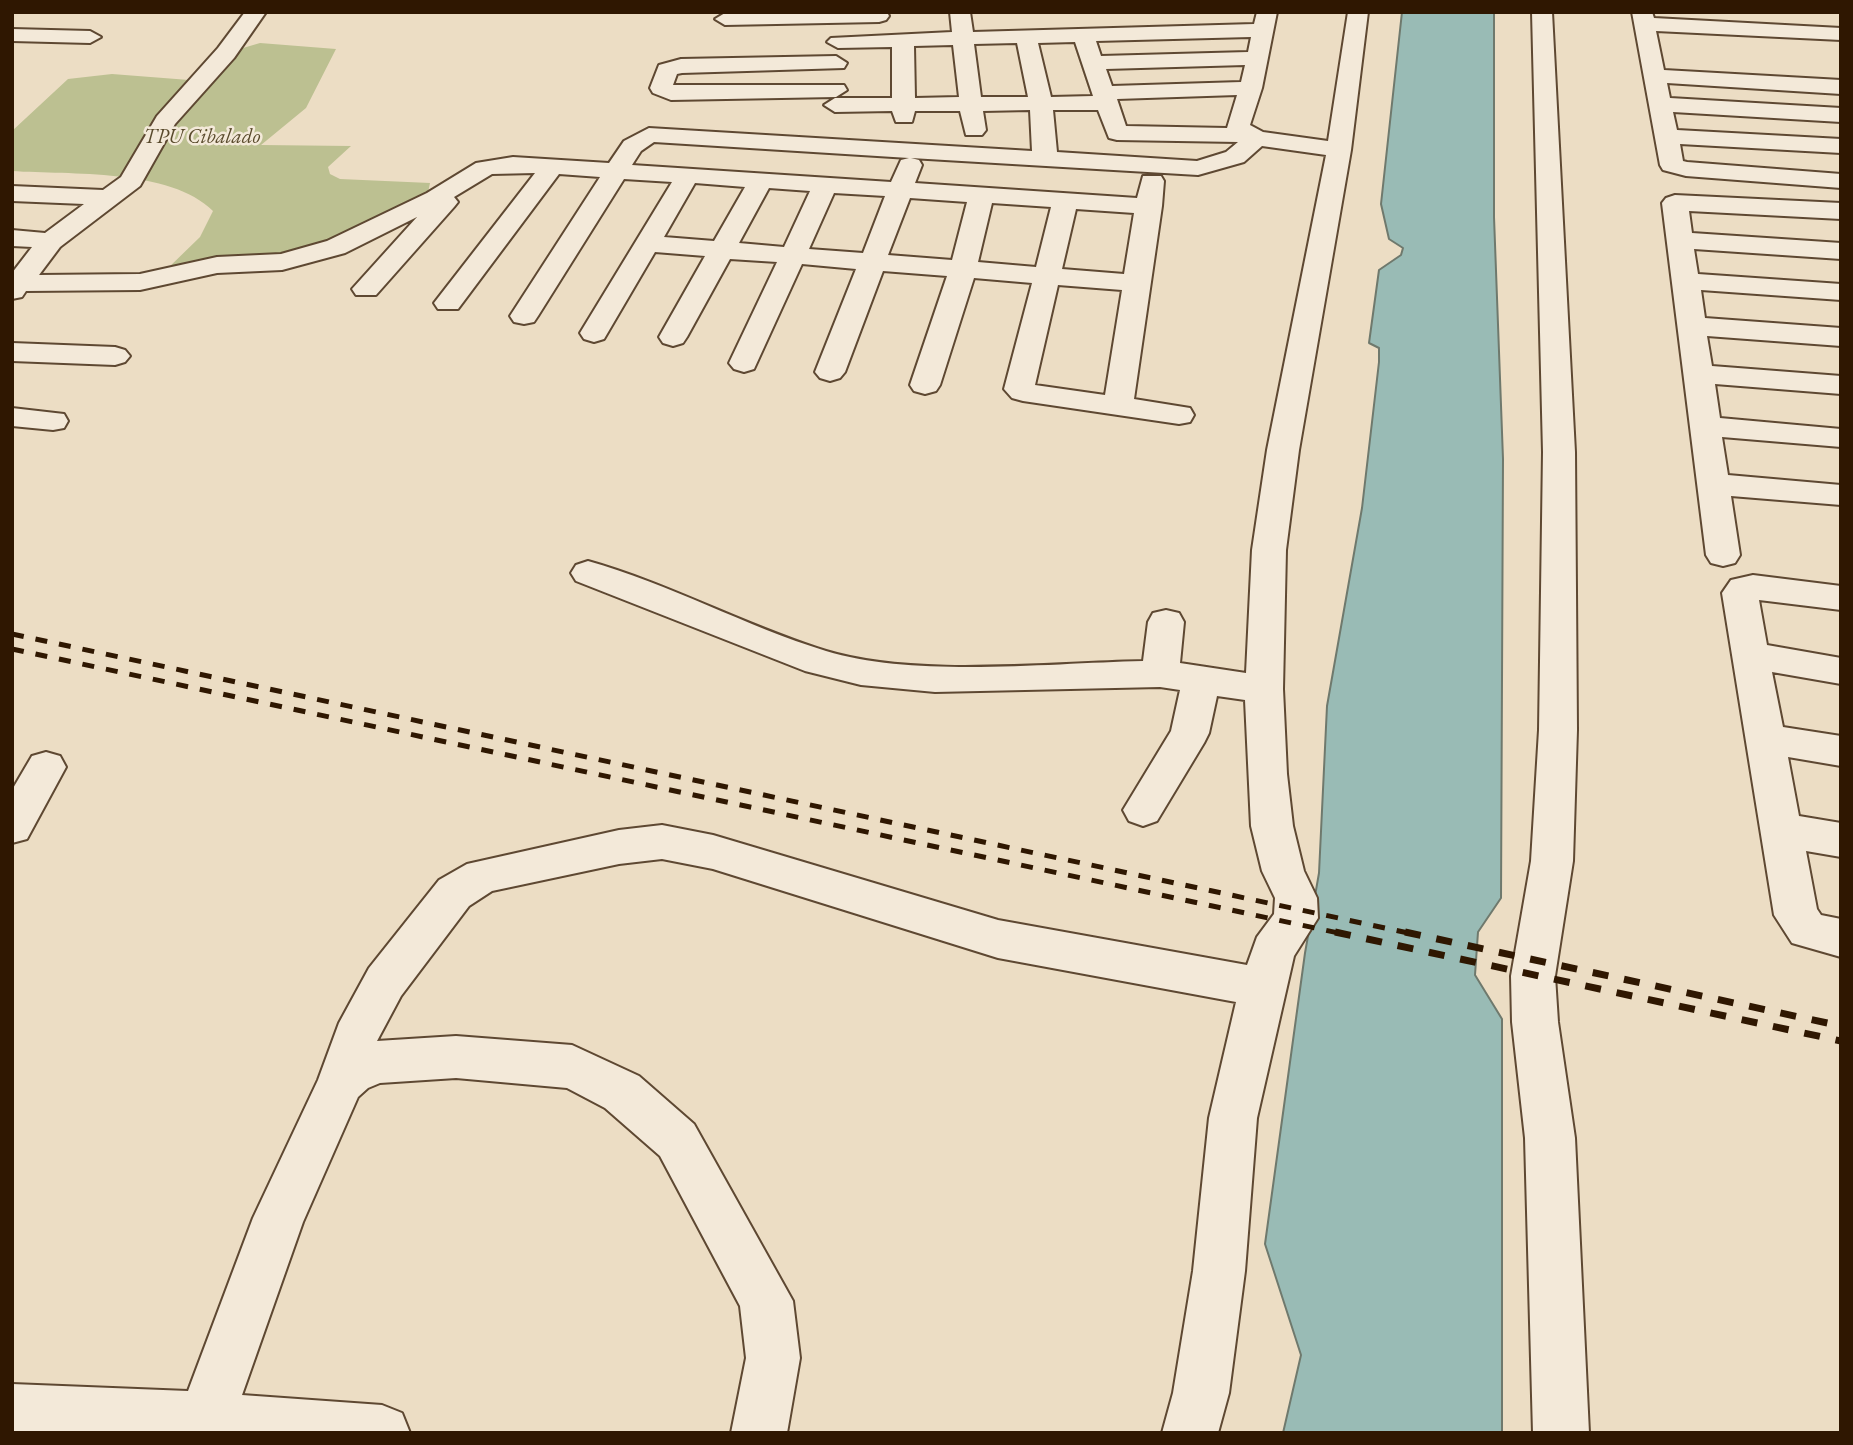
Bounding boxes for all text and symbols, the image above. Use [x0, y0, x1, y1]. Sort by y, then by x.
park label: TPU Cibalado [143, 124, 261, 150]

